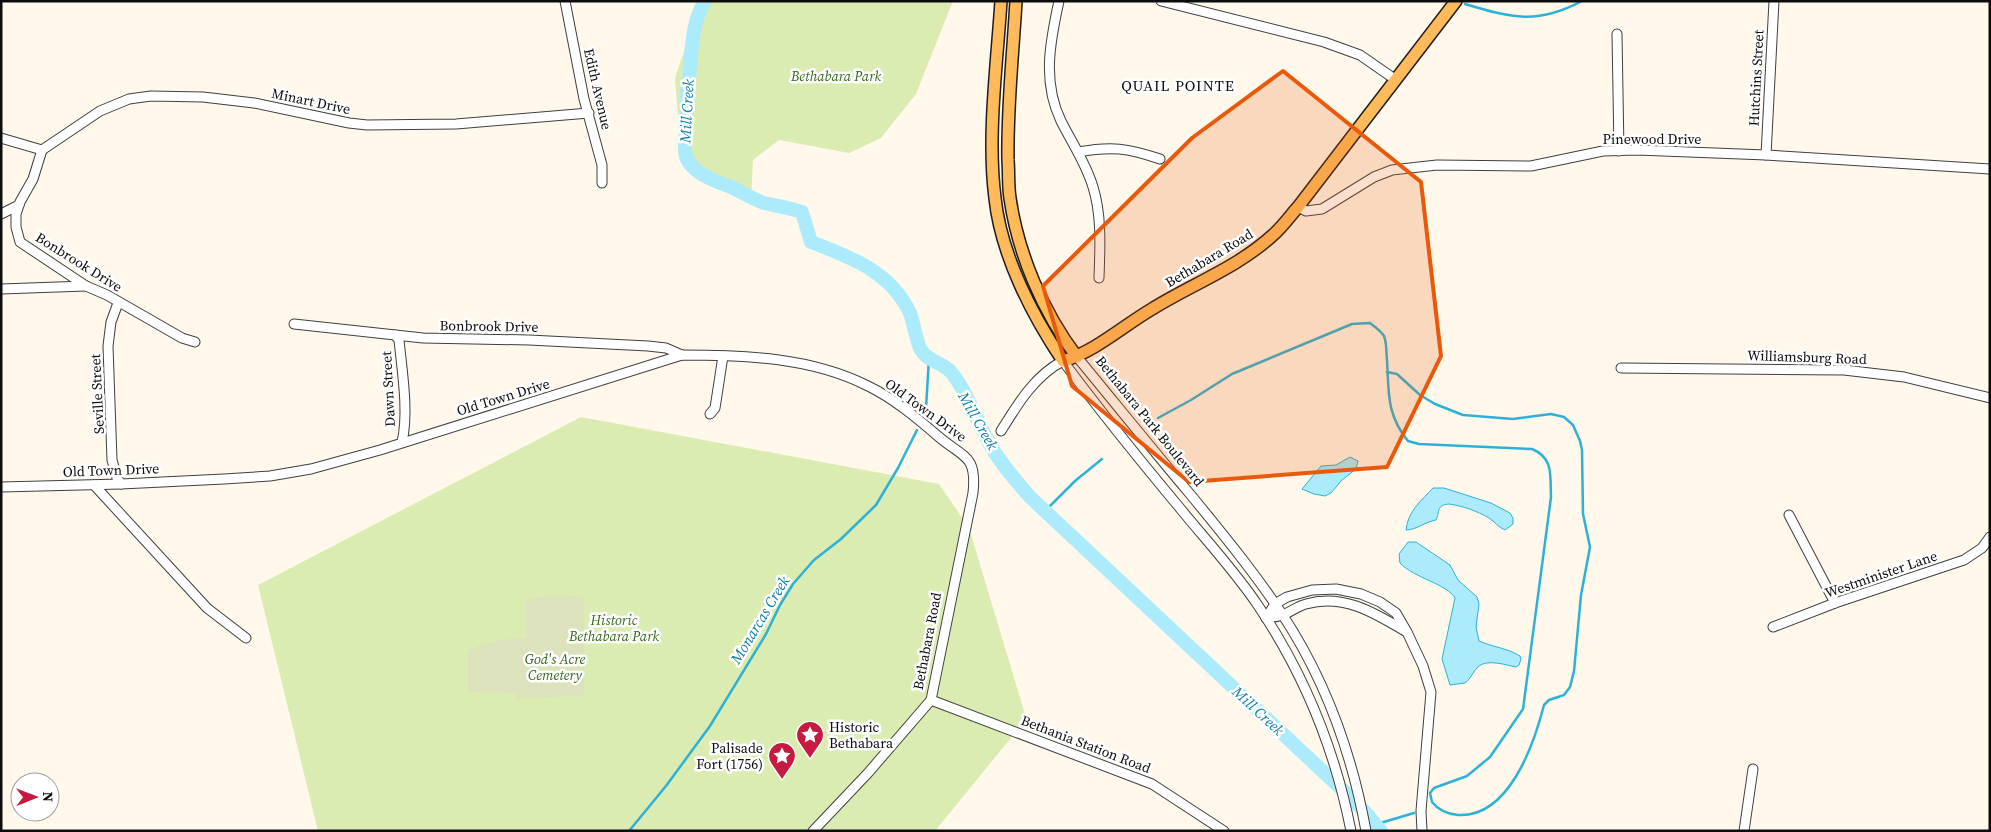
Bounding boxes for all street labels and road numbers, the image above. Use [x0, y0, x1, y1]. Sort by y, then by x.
street label: Hutchins Street [1743, 29, 1769, 127]
street label: Edith Avenue [579, 46, 617, 132]
street label: Minart Drive [270, 83, 352, 119]
street label: Pinewood Drive [1603, 129, 1701, 149]
street label: Bethabara Road [1161, 224, 1257, 292]
street label: Bonbrook Drive [32, 227, 126, 297]
street label: Bonbrook Drive [439, 315, 539, 337]
street label: Williamsburg Road [1747, 345, 1867, 369]
street label: Dawn Street [376, 350, 400, 427]
street label: Bethabara Park Boulevard [1091, 352, 1209, 491]
street label: Seville Street [85, 353, 109, 435]
street label: Old Town Drive [454, 373, 552, 421]
street label: Old Town Drive [881, 374, 971, 446]
street label: Old Town Drive [63, 458, 159, 482]
street label: Westminister Lane [1822, 545, 1940, 603]
street label: Bethabara Road [908, 590, 946, 692]
street label: Bethania Station Road [1018, 710, 1154, 778]

